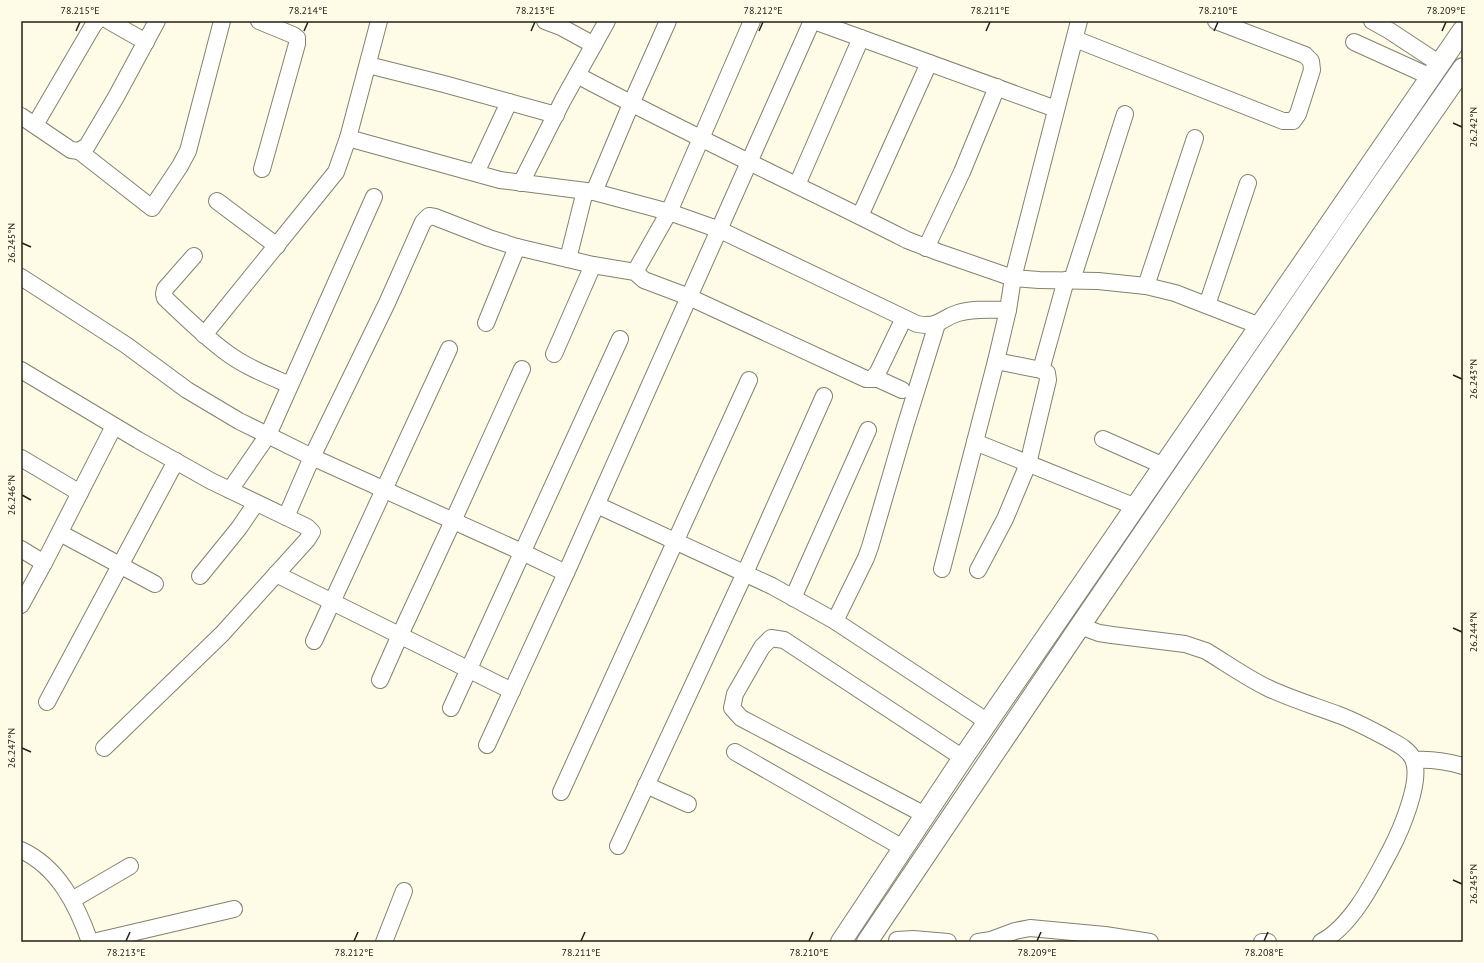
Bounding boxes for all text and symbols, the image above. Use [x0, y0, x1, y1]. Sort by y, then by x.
text: 78.215°E [61, 4, 100, 17]
text: 78.214°E [289, 4, 328, 17]
text: 78.213°E [516, 4, 555, 17]
text: 78.212°E [744, 4, 783, 17]
text: 78.211°E [971, 4, 1010, 17]
text: 78.210°E [1199, 4, 1238, 17]
text: 78.209°E [1427, 4, 1466, 17]
text: 26.242°N [1467, 107, 1480, 147]
text: 26.245°N [5, 223, 18, 263]
text: 26.243°N [1467, 359, 1480, 399]
text: 26.246°N [5, 475, 18, 515]
text: 26.244°N [1467, 612, 1480, 652]
text: 26.247°N [5, 728, 18, 768]
text: 26.245°N [1467, 864, 1480, 904]
text: 78.213°E [107, 946, 146, 959]
text: 78.212°E [335, 946, 374, 959]
text: 78.211°E [562, 946, 601, 959]
text: 78.210°E [790, 946, 829, 959]
text: 78.209°E [1018, 946, 1057, 959]
text: 78.208°E [1245, 946, 1284, 959]

